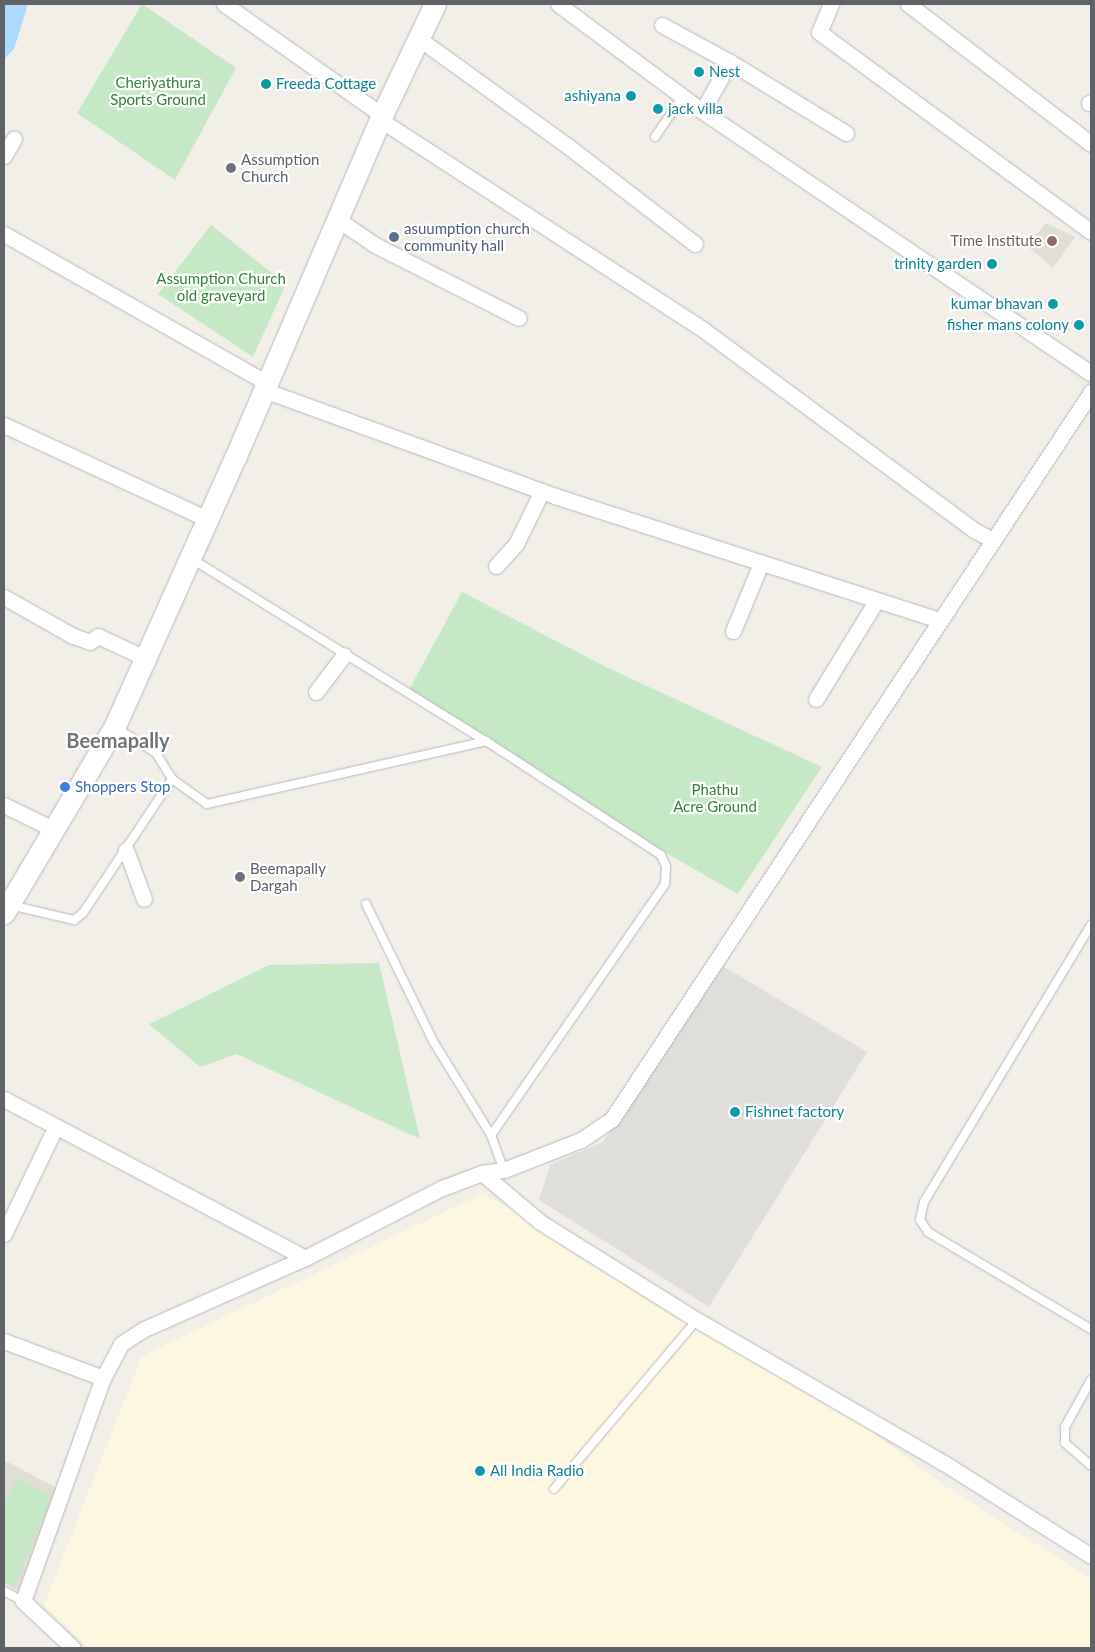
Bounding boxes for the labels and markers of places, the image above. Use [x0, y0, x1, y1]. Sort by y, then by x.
place label: Nest [709, 63, 740, 81]
marker: Nest [693, 66, 705, 78]
place label: Freeda Cottage [276, 75, 376, 93]
marker: Freeda Cottage [260, 78, 272, 90]
place label: ashiyana [564, 87, 621, 105]
marker: ashiyana [625, 90, 637, 102]
place label: jack villa [668, 100, 724, 118]
marker: jack villa [652, 103, 664, 115]
place label: Assumption Church [241, 150, 319, 185]
marker: Assumption Church [225, 162, 237, 174]
place label: asuumption church community hall [404, 219, 530, 254]
marker: asuumption church community hall [388, 231, 400, 243]
place label: Time Institute [950, 232, 1042, 250]
marker: Time Institute [1046, 235, 1058, 247]
place label: trinity garden [894, 255, 982, 273]
marker: trinity garden [986, 258, 998, 270]
place label: kumar bhavan [950, 295, 1043, 313]
marker: kumar bhavan [1047, 298, 1059, 310]
place label: fisher mans colony [946, 316, 1069, 334]
marker: fisher mans colony [1073, 319, 1085, 331]
place label: Shoppers Stop [75, 778, 170, 796]
marker: Shoppers Stop [59, 781, 71, 793]
place label: Beemapally Dargah [250, 859, 326, 894]
marker: Beemapally Dargah [234, 871, 246, 883]
place label: Fishnet factory [745, 1103, 844, 1121]
marker: Fishnet factory [729, 1106, 741, 1118]
place label: All India Radio [490, 1462, 584, 1480]
marker: All India Radio [474, 1465, 486, 1477]

